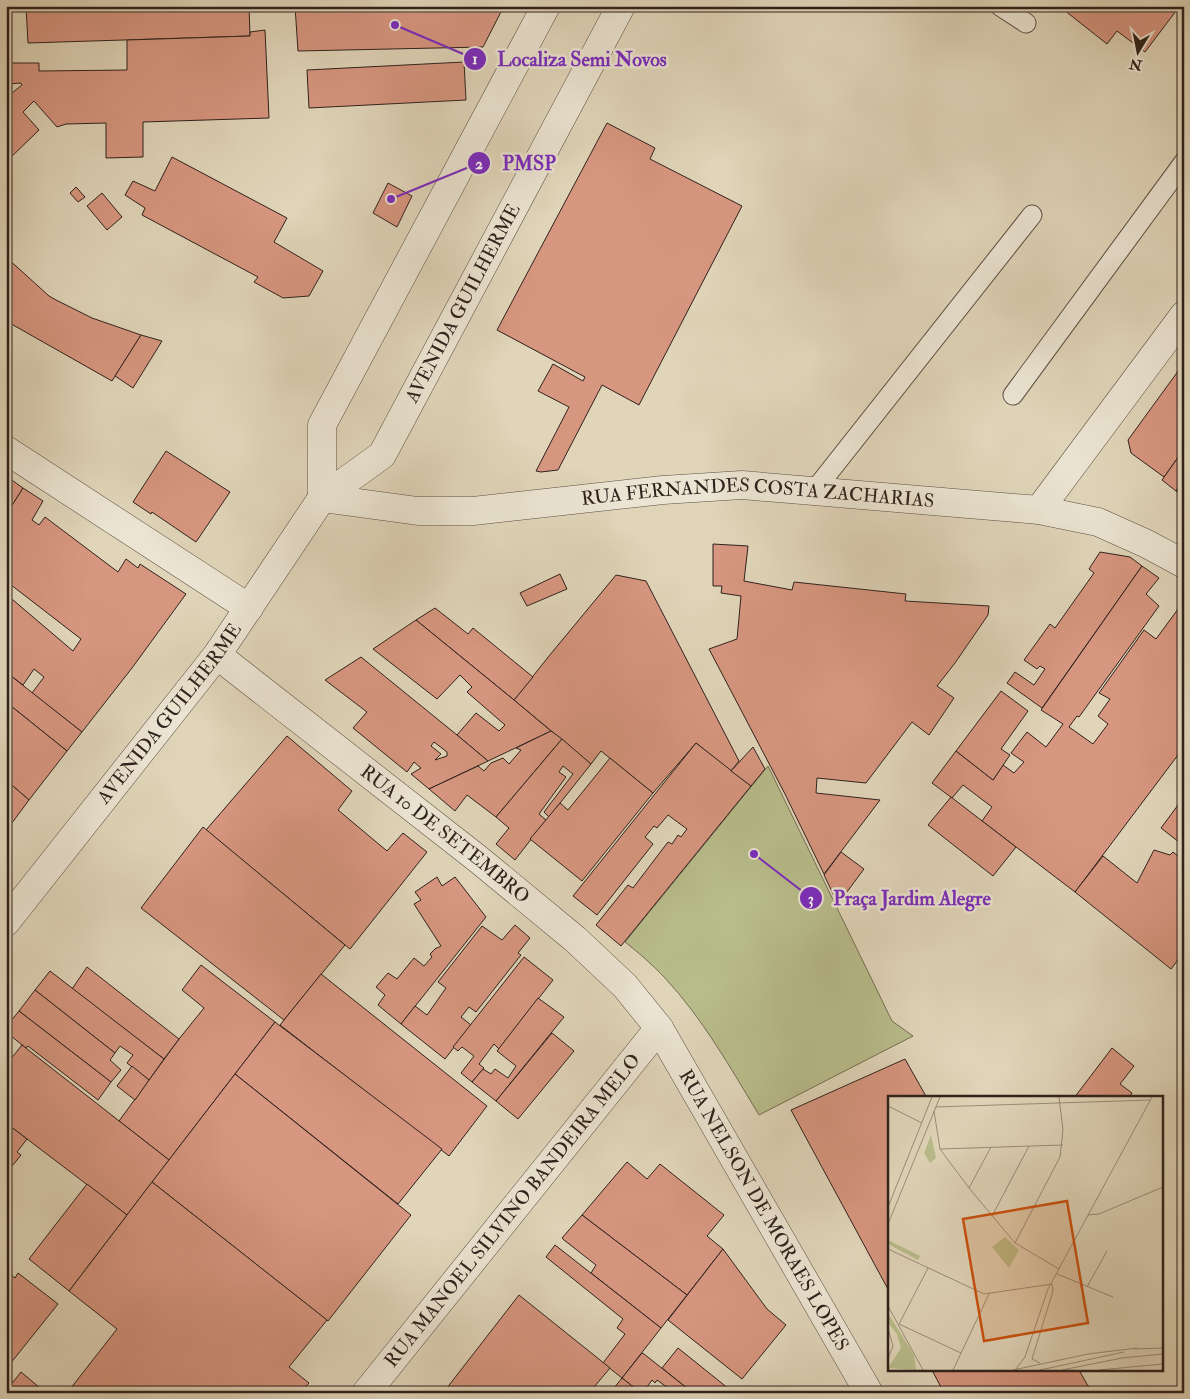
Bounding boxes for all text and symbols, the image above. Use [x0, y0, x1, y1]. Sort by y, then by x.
north arrow [1112, 28, 1162, 78]
callout: Localiza Semi Novos [463, 41, 677, 76]
text: Localiza Semi Novos [497, 47, 667, 72]
text: 1 [472, 50, 478, 69]
text: N [1128, 55, 1144, 74]
callout: PMSP [467, 146, 565, 181]
text: PMSP [502, 151, 556, 176]
text: 2 [475, 155, 483, 174]
street label: AVENIDA GUILHERME [400, 199, 526, 408]
street label: RUA FERNANDES COSTA ZACHARIAS [580, 473, 935, 513]
street label: AVENIDA GUILHERME [91, 618, 247, 810]
street label: RUA 10 DE SETEMBRO [356, 760, 535, 909]
callout: Praça Jardim Alegre [798, 881, 1001, 916]
text: Praça Jardim Alegre [833, 886, 991, 912]
text: 3 [808, 890, 814, 909]
street label: RUA MANOEL SILVINO BANDEIRA MELO [379, 1049, 646, 1372]
street label: RUA NELSON DE MORAES LOPES [674, 1065, 854, 1355]
inset map [888, 1096, 1162, 1372]

